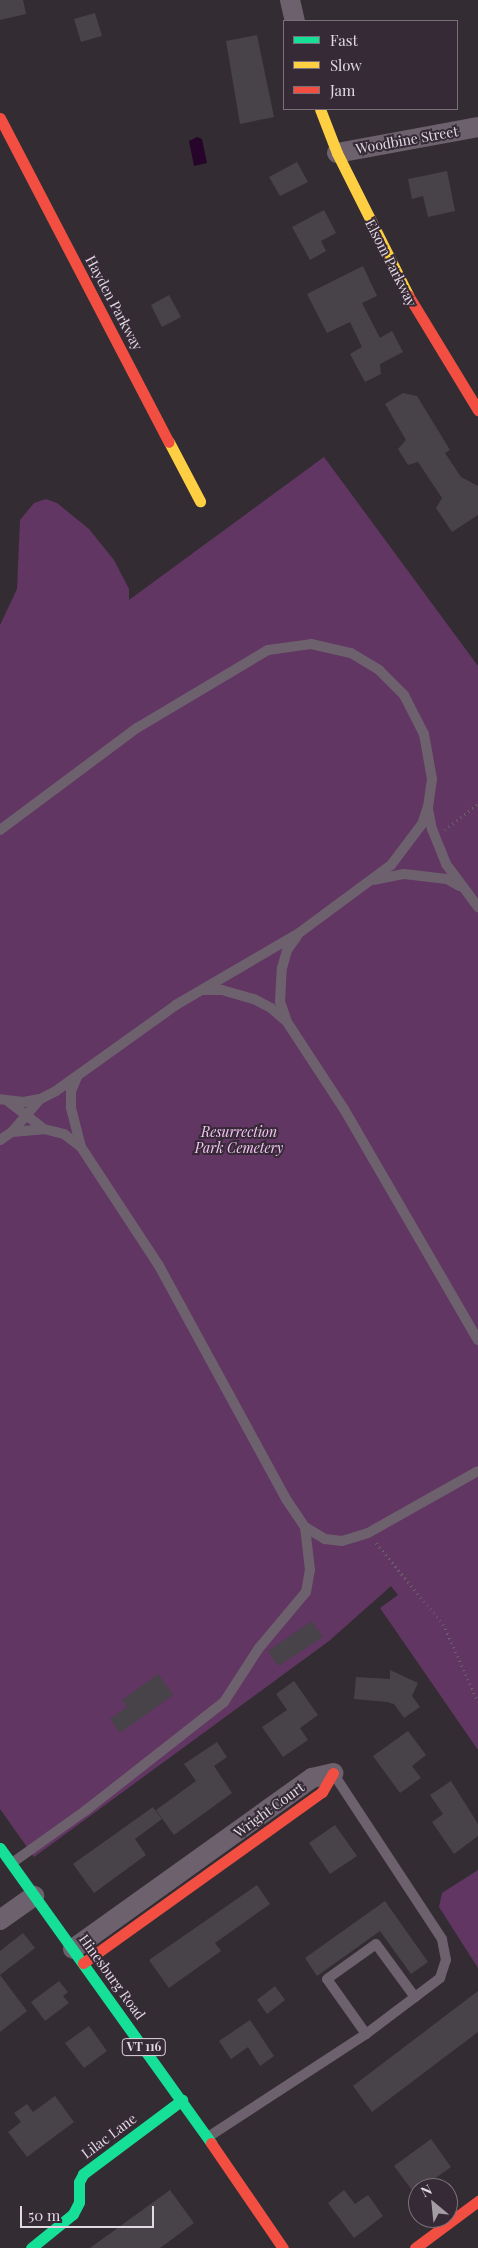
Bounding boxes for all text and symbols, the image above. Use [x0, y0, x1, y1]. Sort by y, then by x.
legend [283, 20, 458, 110]
text: Fast [330, 30, 358, 50]
text: Slow [330, 55, 362, 75]
text: Jam [330, 80, 355, 100]
street label: Woodbine Street [354, 123, 460, 157]
street label: Elsom Parkway [362, 217, 420, 309]
street label: Hayden Parkway [82, 253, 146, 353]
park label: Resurrection Park Cemetery [195, 1124, 283, 1156]
street label: Wright Court [230, 1779, 308, 1841]
street label: Hinesburg Road [75, 1931, 149, 2023]
road number: VT 116 [122, 2038, 166, 2056]
street label: Lilac Lane [78, 2110, 140, 2162]
north arrow [408, 2178, 458, 2228]
text: N [417, 2179, 435, 2201]
scale bar [22, 2196, 156, 2228]
text: 50 m [28, 2205, 60, 2225]

